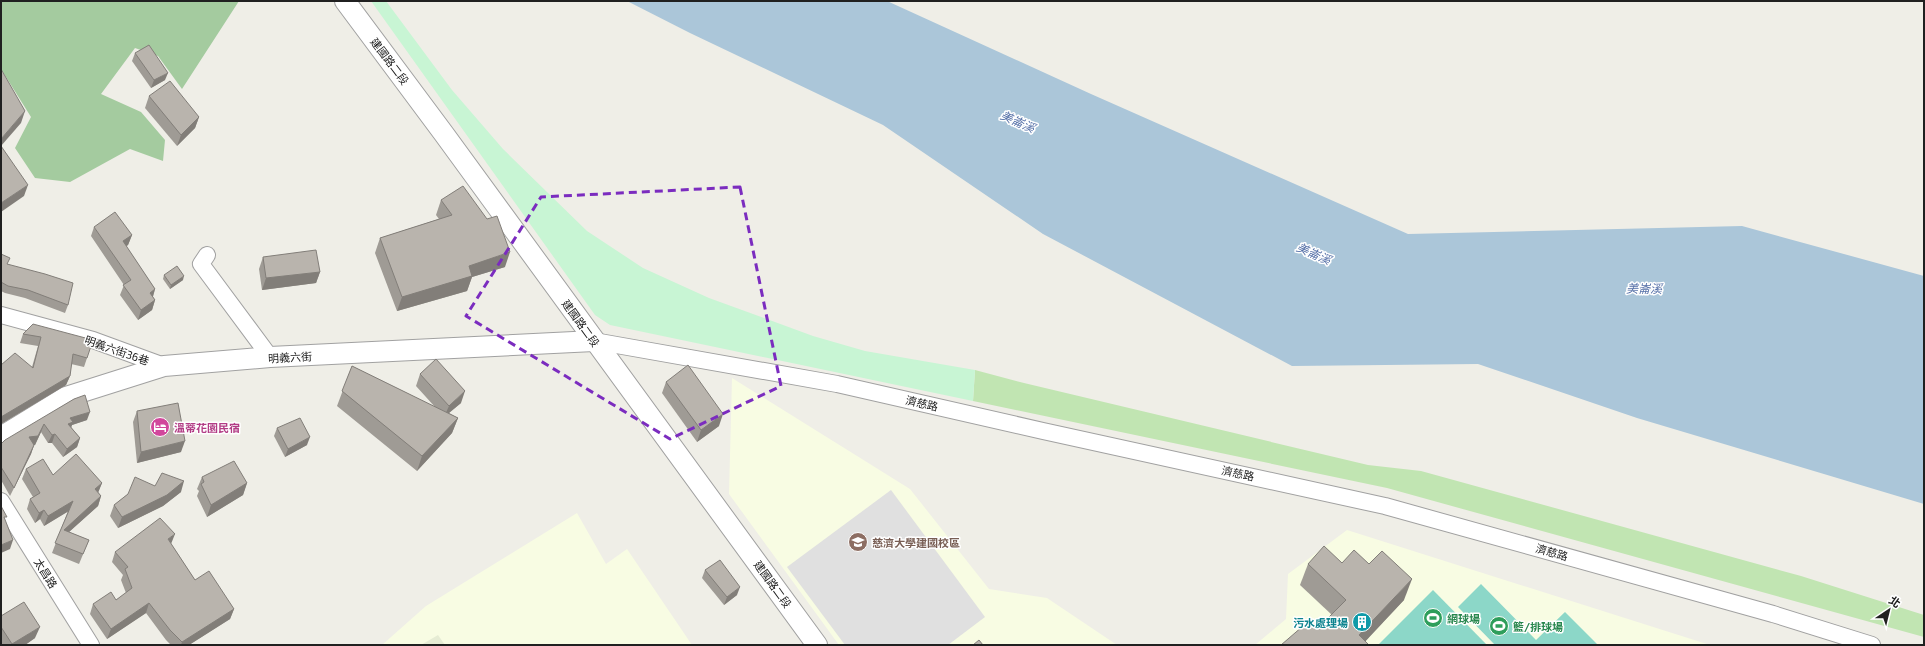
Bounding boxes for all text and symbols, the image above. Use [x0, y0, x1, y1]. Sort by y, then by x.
street label: 建國路二段 [368, 35, 412, 87]
water label: 美崙溪 [999, 107, 1039, 136]
water label: 美崙溪 [1295, 239, 1335, 268]
water label: 美崙溪 [1626, 281, 1664, 295]
street label: 建國路二段 [560, 297, 602, 349]
street label: 明義六街36巷 [83, 333, 151, 367]
street label: 明義六街 [268, 349, 312, 365]
street label: 濟慈路 [904, 393, 940, 413]
hotel icon: 溫蒂花園民宿 [149, 416, 171, 438]
place label: 溫蒂花園民宿 [174, 421, 240, 434]
street label: 濟慈路 [1221, 463, 1255, 483]
school or university icon: 慈濟大學建國校區 [847, 531, 869, 553]
place label: 慈濟大學建國校區 [872, 536, 960, 549]
street label: 濟慈路 [1534, 541, 1570, 563]
street label: 太昌路 [32, 556, 60, 590]
street label: 建國路二段 [752, 558, 794, 610]
north arrow [1869, 590, 1909, 630]
text: 北 [1887, 593, 1903, 610]
sports icon: 網球場 [1422, 607, 1444, 629]
building icon: 污水處理場 [1351, 611, 1373, 633]
place label: 網球場 [1447, 612, 1480, 625]
sports icon: 籃/排球場 [1488, 615, 1510, 637]
place label: 污水處理場 [1293, 616, 1348, 629]
place label: 籃/排球場 [1513, 620, 1563, 633]

